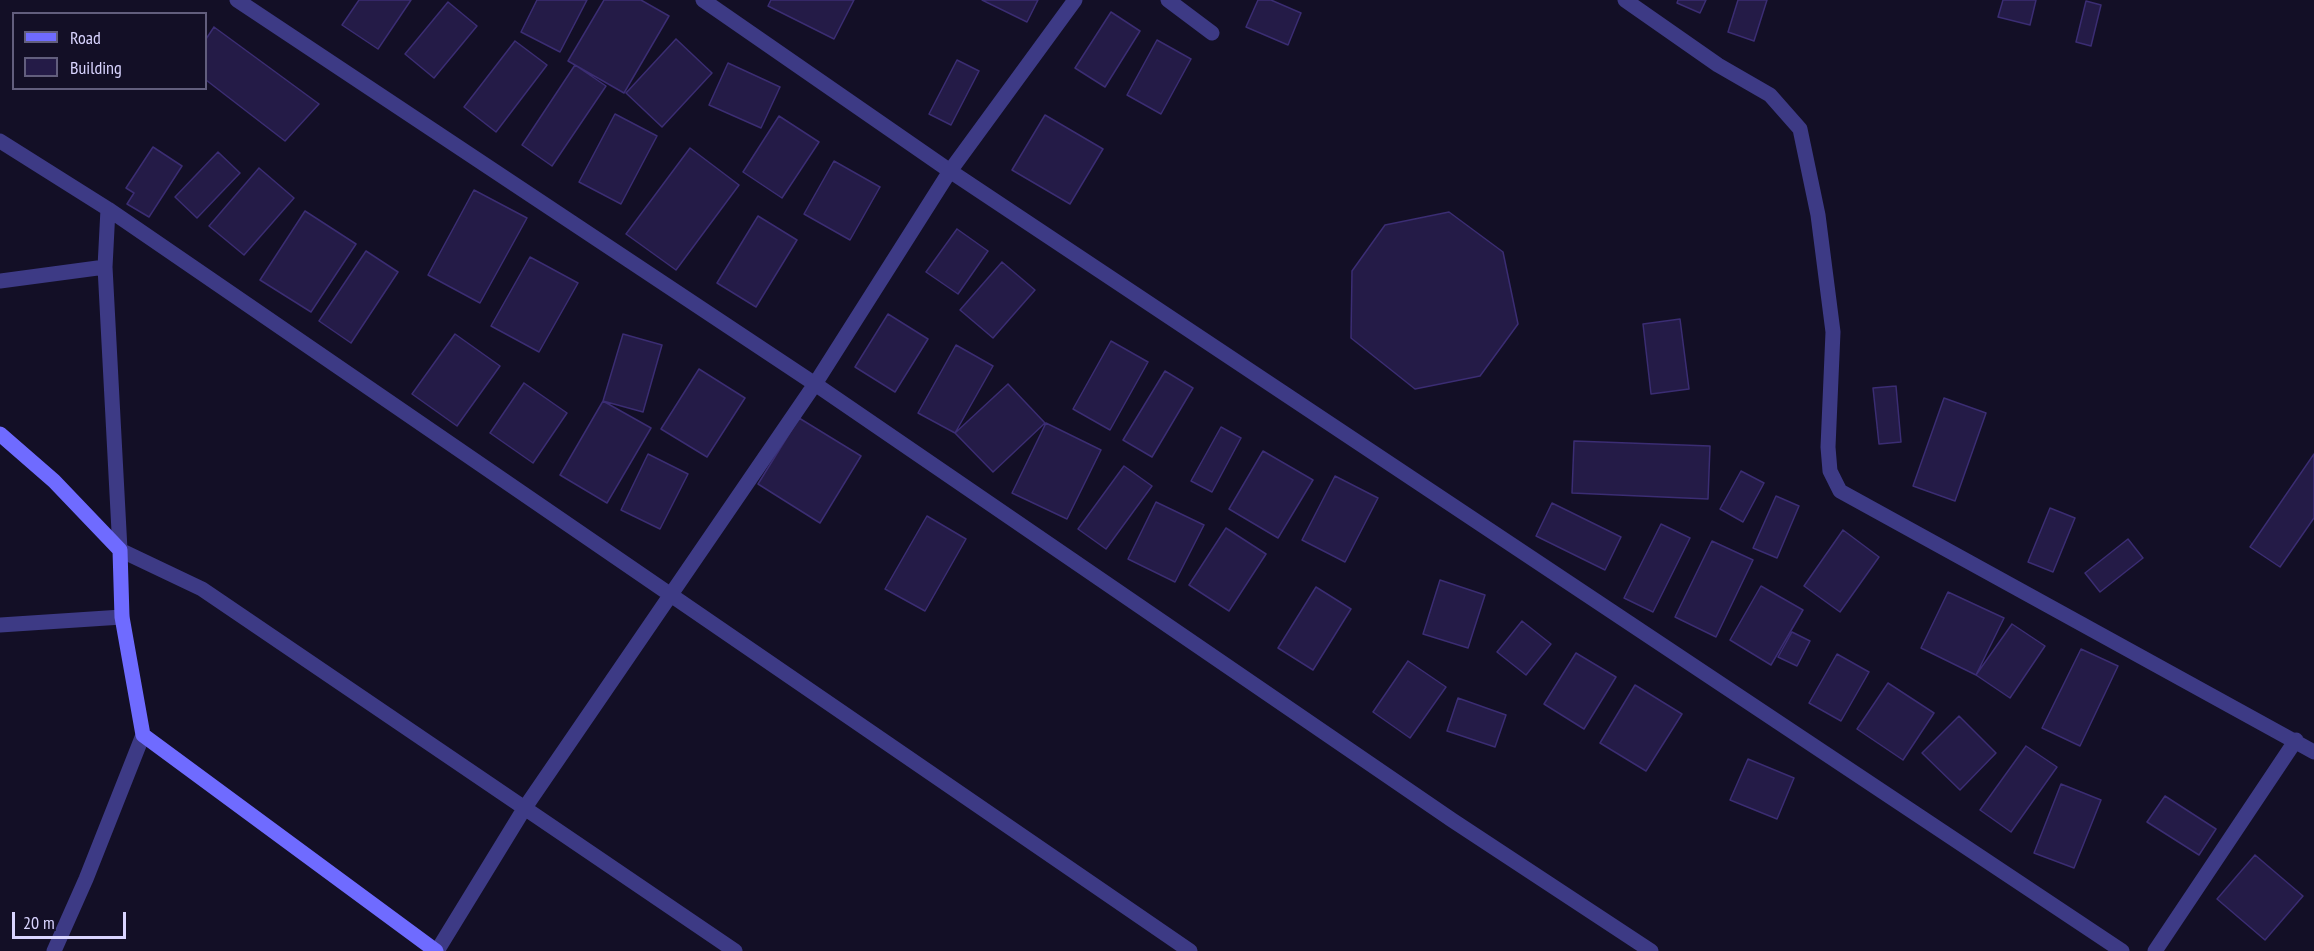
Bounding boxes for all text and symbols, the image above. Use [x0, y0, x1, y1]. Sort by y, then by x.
legend [12, 12, 207, 90]
text: Road [70, 26, 101, 49]
text: Building [70, 56, 122, 79]
scale bar [15, 900, 129, 938]
text: 20 m [23, 911, 55, 934]

